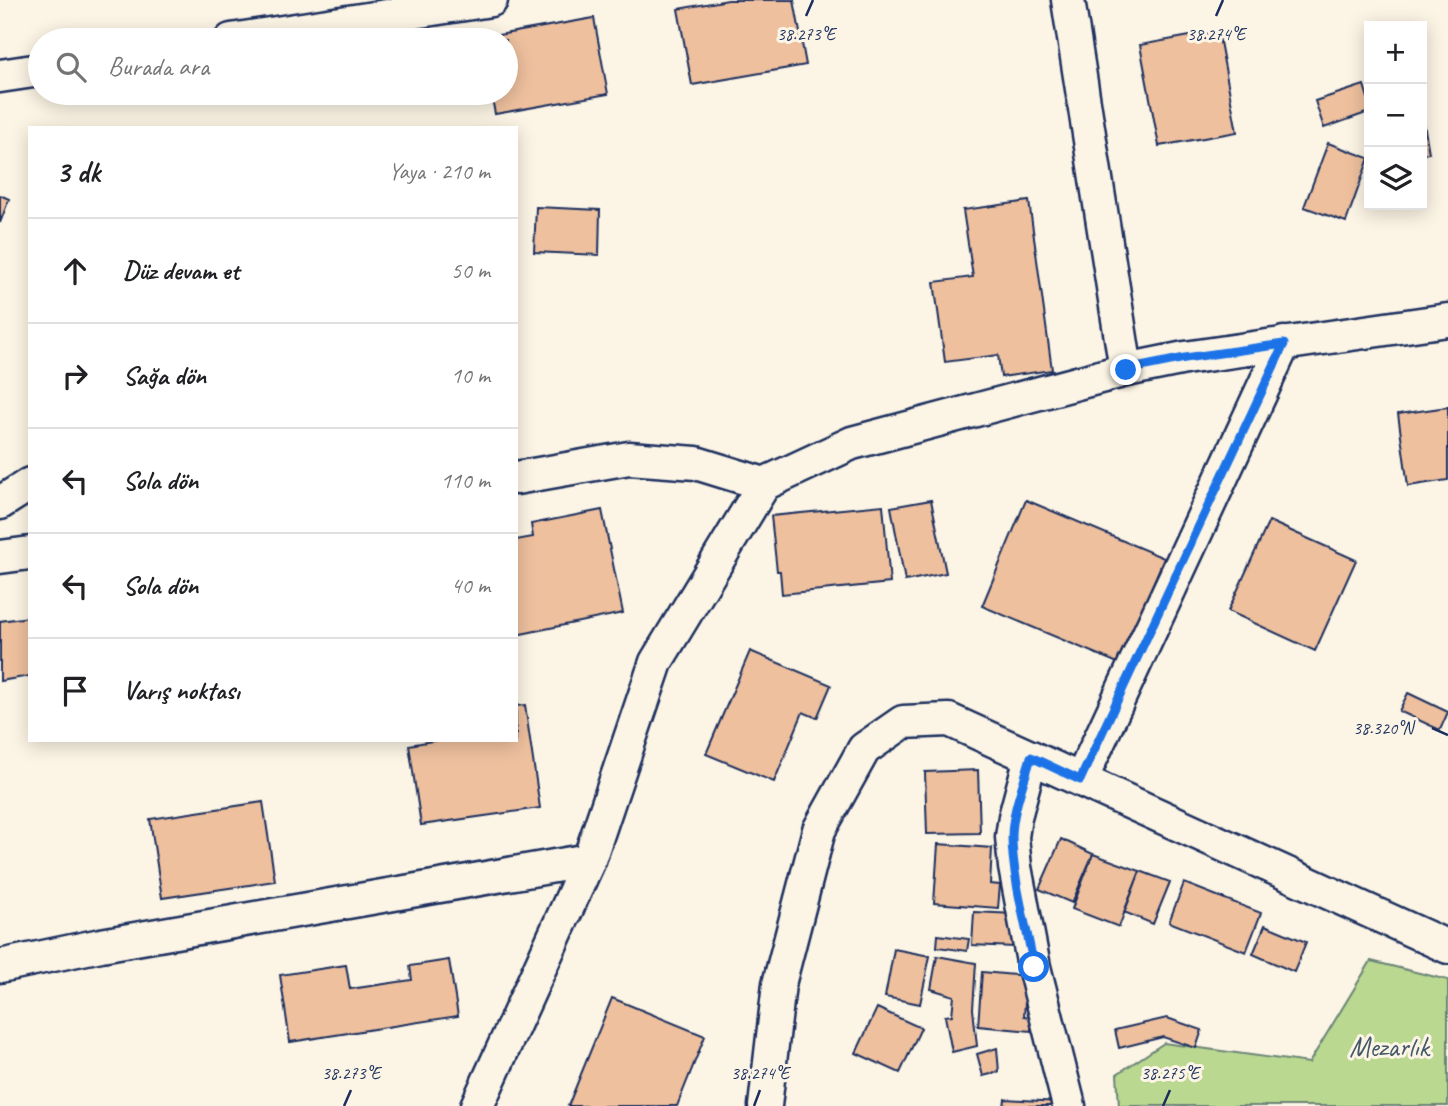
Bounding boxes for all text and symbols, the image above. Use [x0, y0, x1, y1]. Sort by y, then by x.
map controls [1364, 21, 1427, 210]
button: + [1364, 21, 1427, 84]
text: 38.273°E [777, 23, 838, 45]
text: 38.274°E [1187, 23, 1248, 45]
search box [28, 28, 518, 105]
icon: search [52, 48, 90, 86]
text: Burada ara [108, 50, 209, 83]
button: − [1364, 84, 1427, 147]
button: layers [1364, 147, 1427, 210]
text: 3 dk [56, 153, 100, 191]
text: Yaya · 210 m [388, 157, 490, 186]
icon: ahead [56, 252, 94, 290]
text: Düz devam et [123, 254, 239, 287]
text: 50 m [451, 256, 490, 285]
route end [1110, 354, 1141, 385]
icon: right [56, 357, 94, 395]
text: Sağa dön [123, 359, 206, 392]
text: 10 m [451, 361, 490, 390]
icon: left [56, 462, 94, 500]
text: Sola dön [123, 464, 198, 497]
text: 110 m [441, 466, 490, 495]
icon: left [56, 567, 94, 605]
text: Sola dön [123, 569, 198, 602]
text: 40 m [451, 571, 490, 600]
icon: arrive [56, 672, 94, 710]
text: Varış noktası [123, 674, 240, 707]
text: 38.320°N [1353, 717, 1416, 739]
route start [1018, 951, 1049, 982]
park label: Mezarlık [1349, 1029, 1432, 1064]
text: 38.273°E [322, 1062, 383, 1084]
text: 38.274°E [731, 1062, 792, 1084]
text: 38.275°E [1141, 1062, 1202, 1084]

